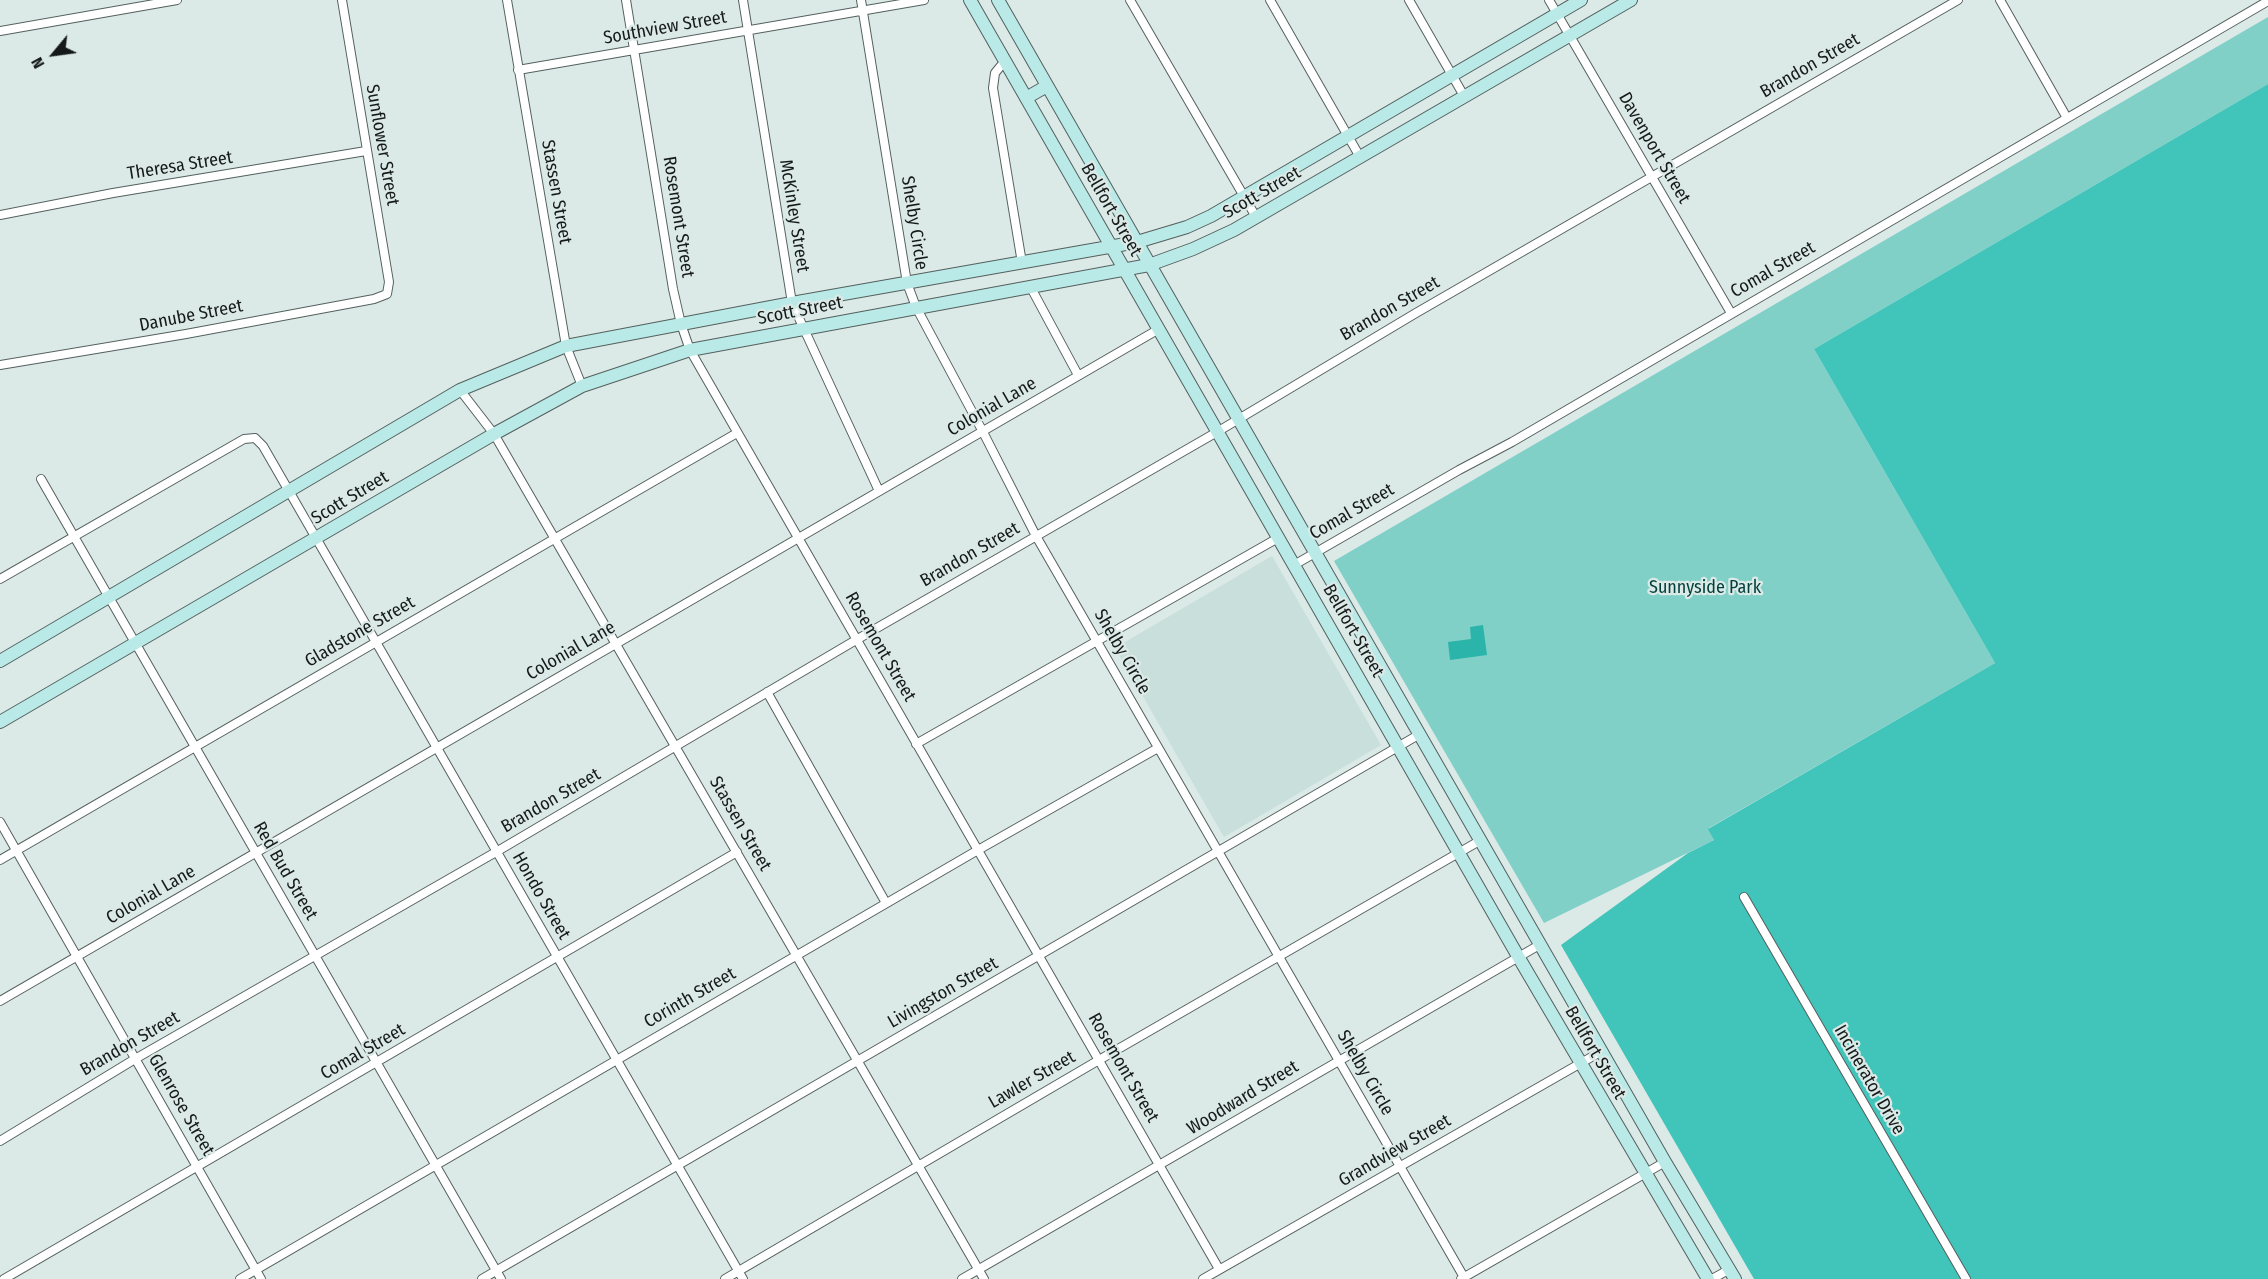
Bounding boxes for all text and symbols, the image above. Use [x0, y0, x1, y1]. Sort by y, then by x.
street label: Southview Street [602, 7, 728, 49]
north arrow [24, 24, 84, 84]
street label: Brandon Street [1757, 29, 1863, 103]
text: N [27, 54, 48, 72]
street label: Sunflower Street [361, 83, 403, 207]
street label: Davenport Street [1613, 89, 1695, 207]
street label: Stassen Street [536, 138, 576, 246]
street label: Theresa Street [126, 147, 234, 185]
street label: Rosemont Street [658, 155, 698, 279]
street label: McKinley Street [774, 158, 814, 274]
street label: Bellfort Street [1076, 160, 1146, 260]
street label: Scott Street [1219, 162, 1305, 224]
street label: Shelby Circle [896, 175, 932, 271]
street label: Comal Street [1727, 237, 1819, 303]
street label: Brandon Street [1337, 272, 1443, 346]
street label: Scott Street [756, 292, 844, 330]
street label: Danube Street [137, 295, 245, 337]
street label: Colonial Lane [944, 373, 1040, 441]
street label: Scott Street [308, 467, 392, 529]
street label: Comal Street [1306, 479, 1398, 545]
street label: Brandon Street [917, 518, 1023, 592]
park label: Sunnyside Park [1649, 577, 1761, 599]
street label: Bellfort Street [1318, 581, 1388, 681]
street label: Rosemont Street [840, 588, 920, 706]
street label: Gladstone Street [301, 592, 419, 672]
street label: Shelby Circle [1089, 606, 1155, 698]
street label: Colonial Lane [523, 617, 619, 685]
street label: Brandon Street [498, 764, 604, 838]
street label: Stassen Street [704, 773, 776, 875]
street label: Red Bud Street [248, 818, 322, 924]
street label: Hondo Street [507, 848, 575, 944]
street label: Colonial Lane [103, 861, 199, 929]
street label: Livingston Street [884, 953, 1002, 1033]
street label: Corinth Street [640, 963, 740, 1033]
street label: Bellfort Street [1560, 1003, 1630, 1103]
street label: Brandon Street [77, 1007, 183, 1081]
street label: Rosemont Street [1083, 1009, 1163, 1127]
street label: Comal Street [317, 1019, 409, 1085]
street label: Incinerator Drive [1829, 1021, 1909, 1139]
street label: Shelby Circle [1332, 1027, 1398, 1119]
street label: Lawler Street [985, 1046, 1079, 1114]
street label: Glenrose Street [143, 1050, 219, 1160]
street label: Woodward Street [1183, 1056, 1303, 1140]
street label: Grandview Street [1335, 1110, 1455, 1192]

